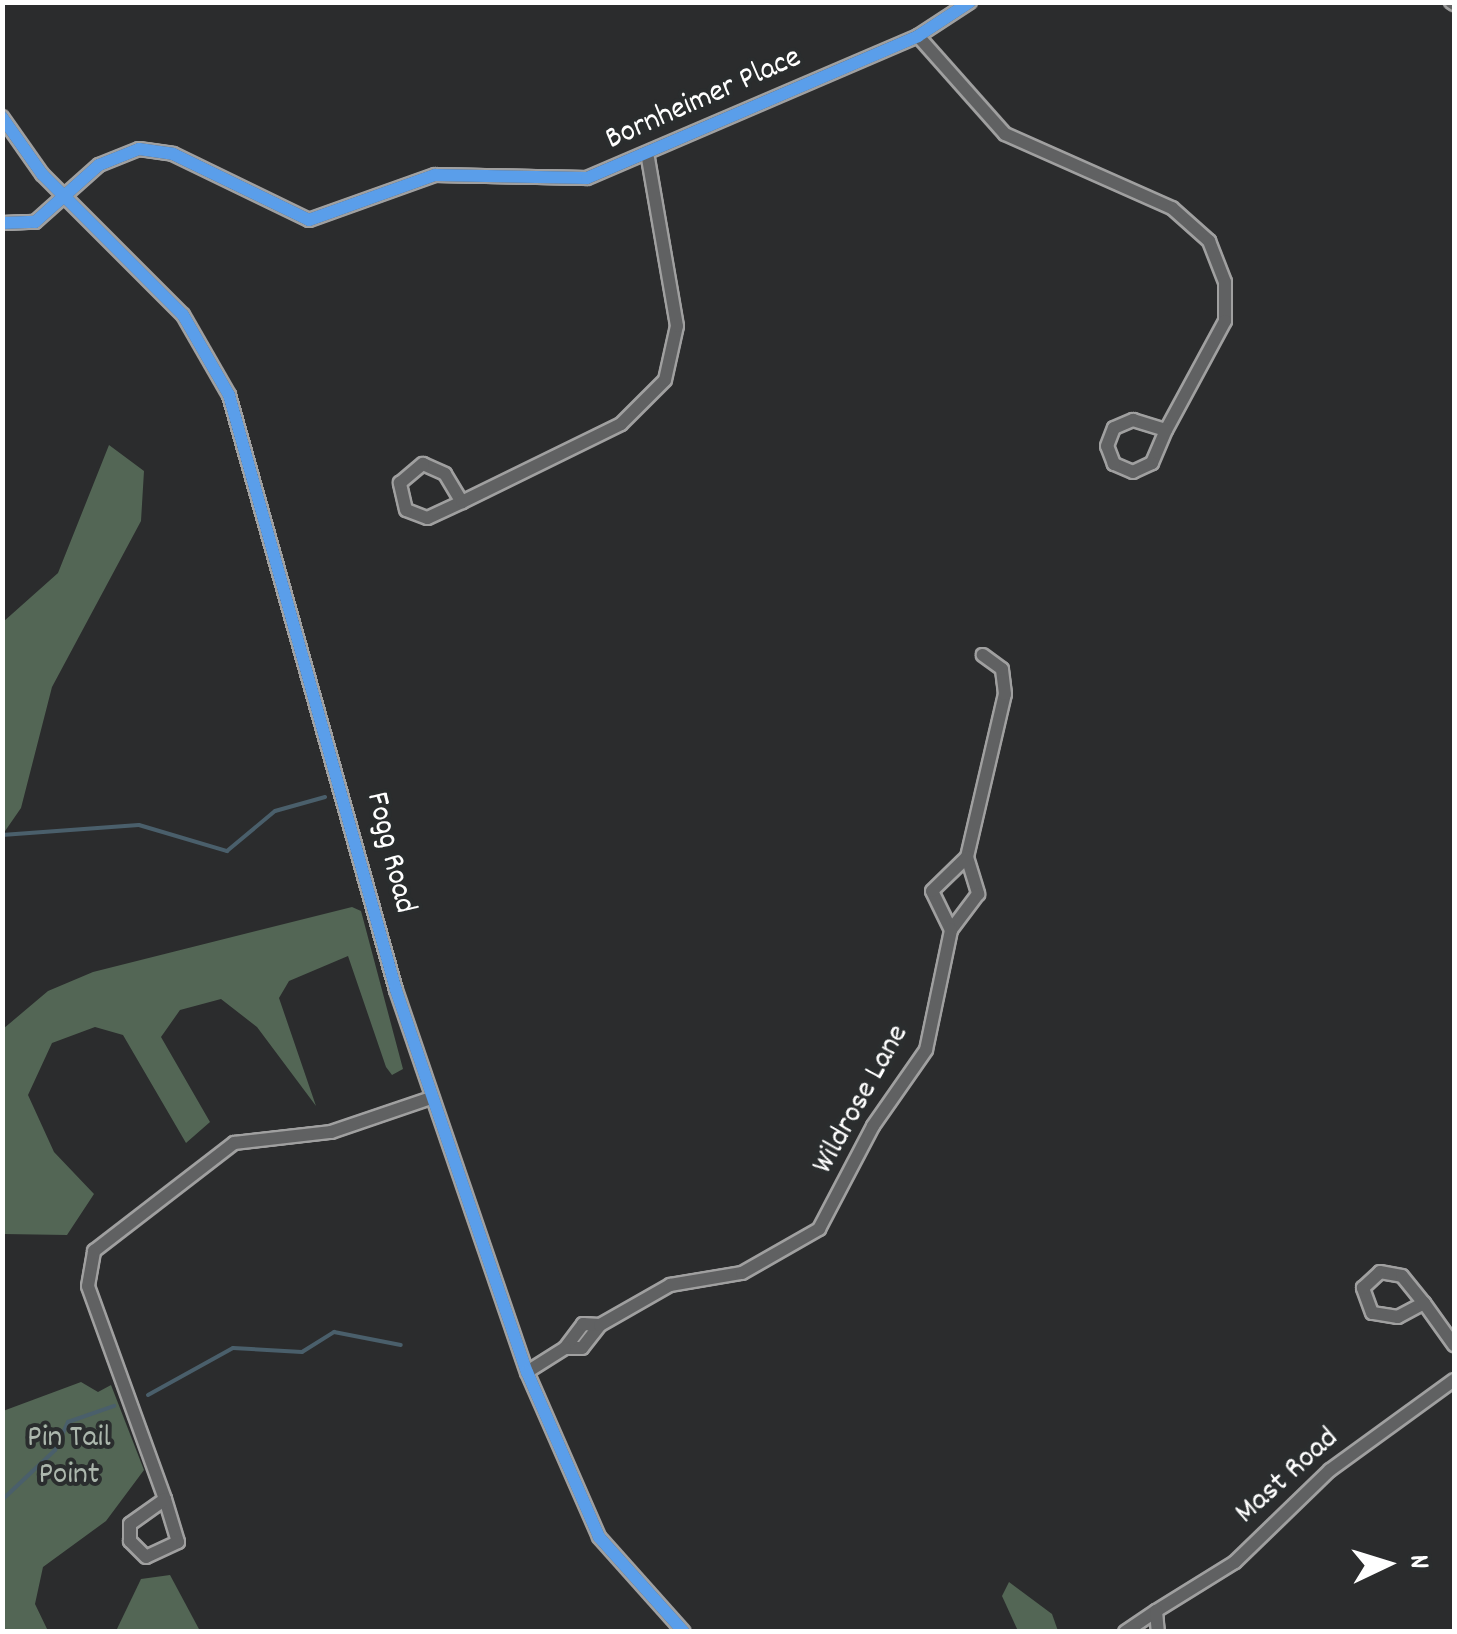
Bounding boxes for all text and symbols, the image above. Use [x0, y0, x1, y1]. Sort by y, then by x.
street label: Bornheimer Place [600, 40, 808, 160]
street label: Fogg Road [355, 788, 423, 918]
street label: Wildrose Lane [805, 1019, 919, 1181]
park label: Pin Tail Point [27, 1421, 111, 1496]
street label: Mast Road [1228, 1421, 1348, 1533]
north arrow [1337, 1514, 1437, 1614]
text: N [1396, 1554, 1437, 1570]

